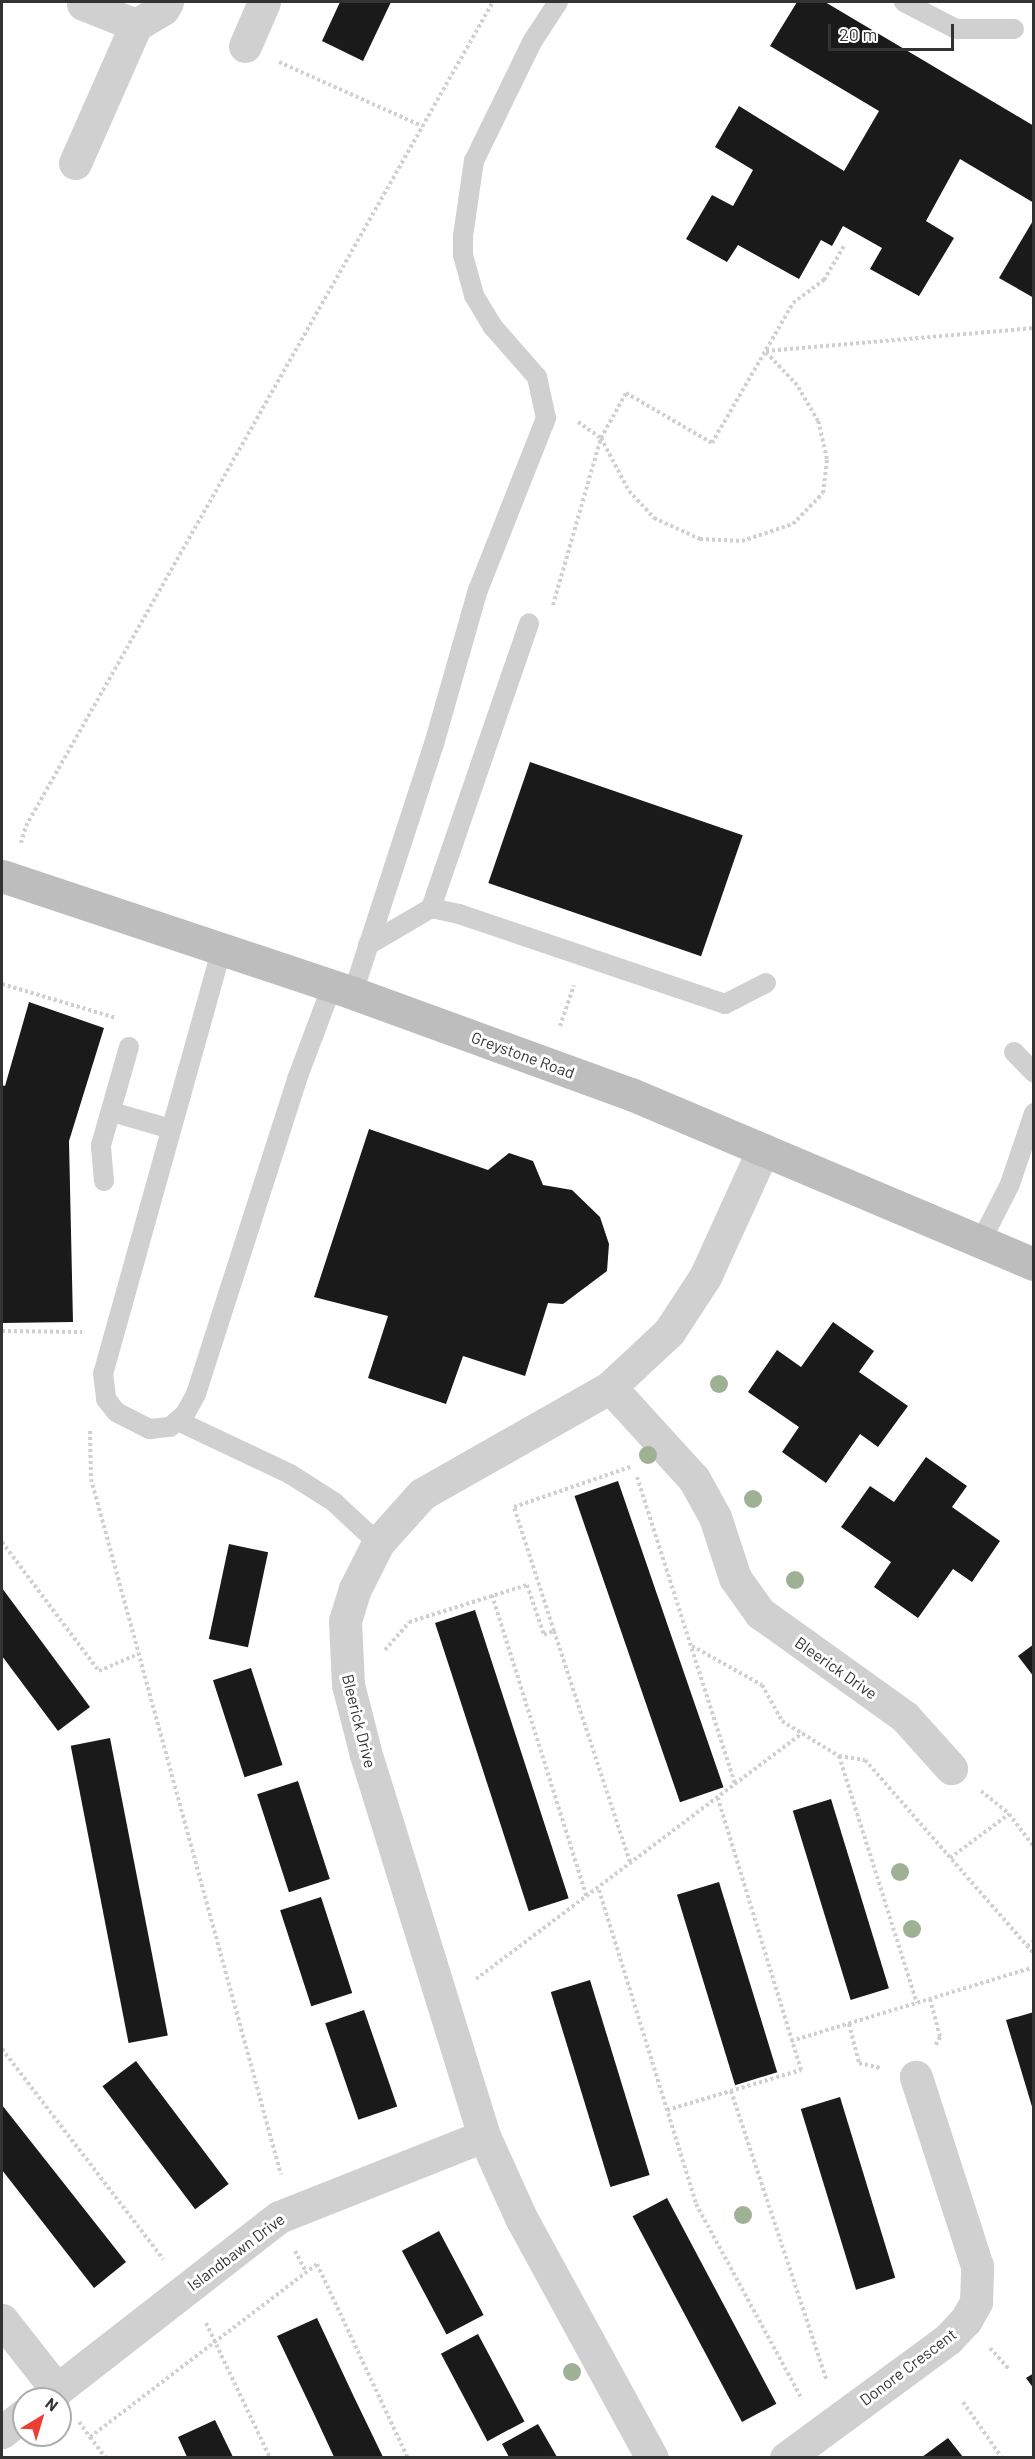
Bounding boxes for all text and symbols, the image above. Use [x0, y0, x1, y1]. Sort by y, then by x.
scale bar [831, 12, 957, 50]
text: 20 m [839, 23, 877, 45]
street label: Greystone Road [469, 1027, 577, 1083]
street label: Bleerick Drive [791, 1633, 881, 1703]
street label: Bleerick Drive [338, 1672, 380, 1770]
street label: Islandbawn Drive [184, 2209, 288, 2295]
street label: Donore Crescent [856, 2324, 960, 2410]
north arrow [12, 2387, 72, 2447]
text: N [42, 2393, 62, 2415]

